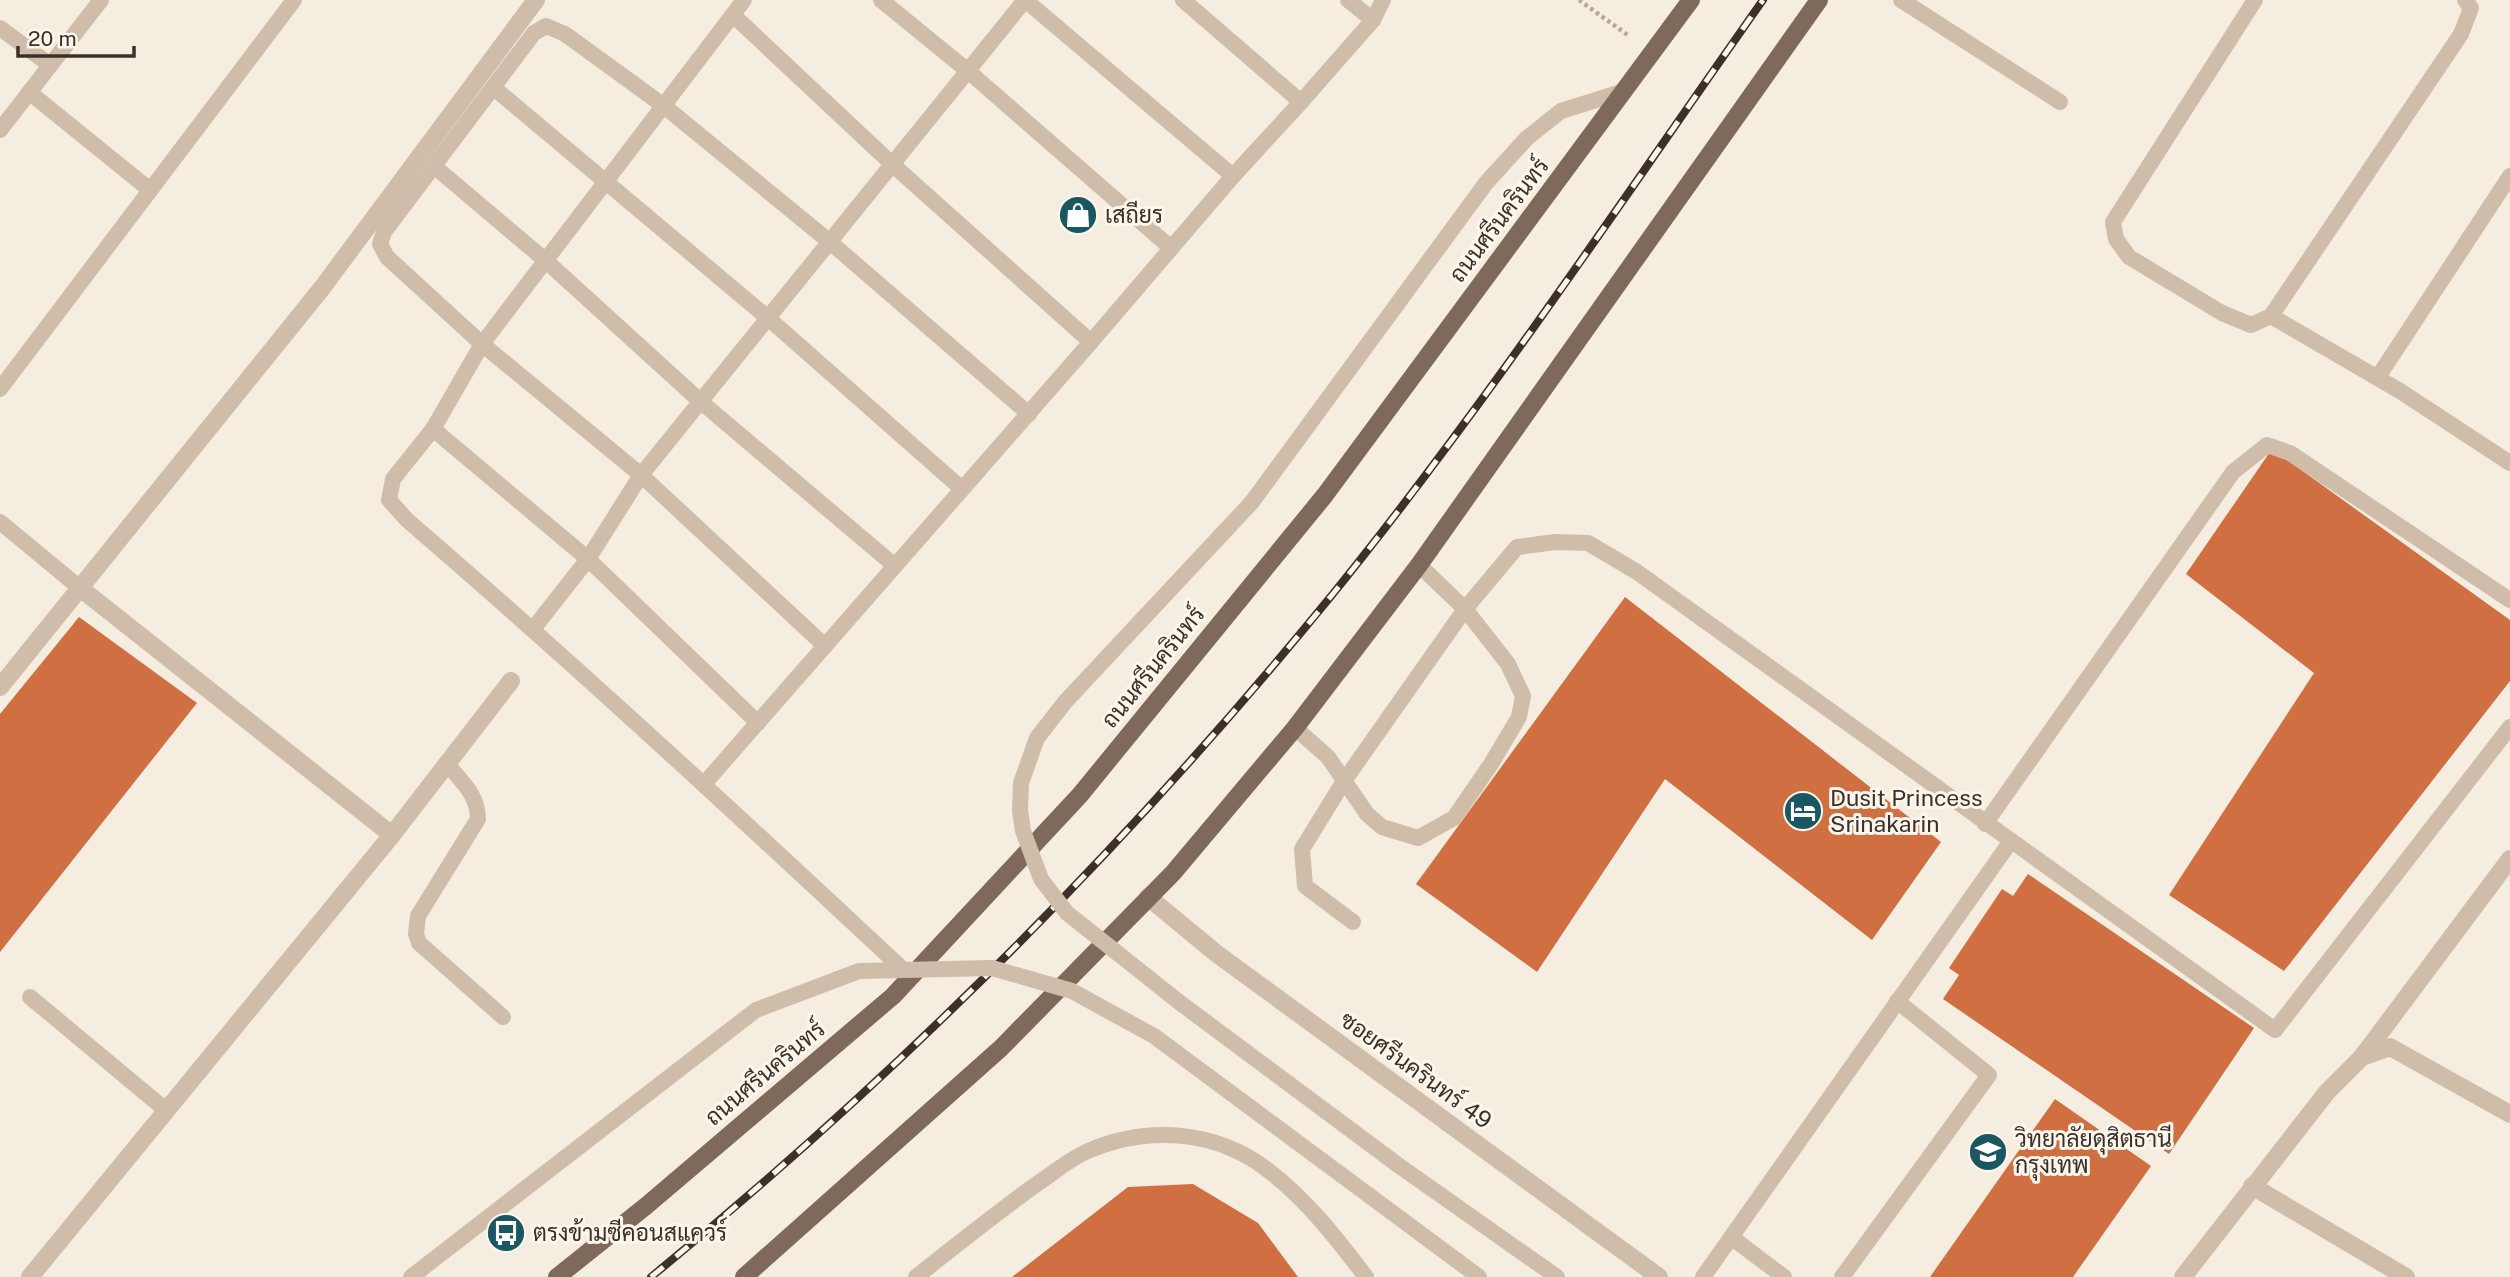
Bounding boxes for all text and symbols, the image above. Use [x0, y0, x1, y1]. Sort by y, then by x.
scale bar [18, 14, 133, 58]
text: 20 m [28, 26, 77, 51]
street label: ถนนศรีนครินทร์ [1442, 151, 1554, 287]
shop icon: เสถียร [1057, 194, 1099, 236]
place label: เสถียร [1105, 200, 1163, 228]
street label: ถนนศรีนครินทร์ [1094, 599, 1210, 733]
place label: Dusit Princess Srinakarin [1830, 784, 1983, 837]
hotel icon: Dusit Princess Srinakarin [1782, 790, 1824, 832]
street label: ซอยศรีนครินทร์ 49 [1335, 1004, 1499, 1134]
street label: ถนนศรีนครินทร์ [698, 1013, 830, 1131]
place label: วิทยาลัยดุสิตธานี กรุงเทพ [2014, 1124, 2172, 1181]
school or university icon: วิทยาลัยดุสิตธานี กรุงเทพ [1967, 1131, 2009, 1173]
bus stop icon: ตรงข้ามซีคอนสแควร์ [485, 1212, 527, 1254]
place label: ตรงข้ามซีคอนสแควร์ [533, 1217, 727, 1246]

